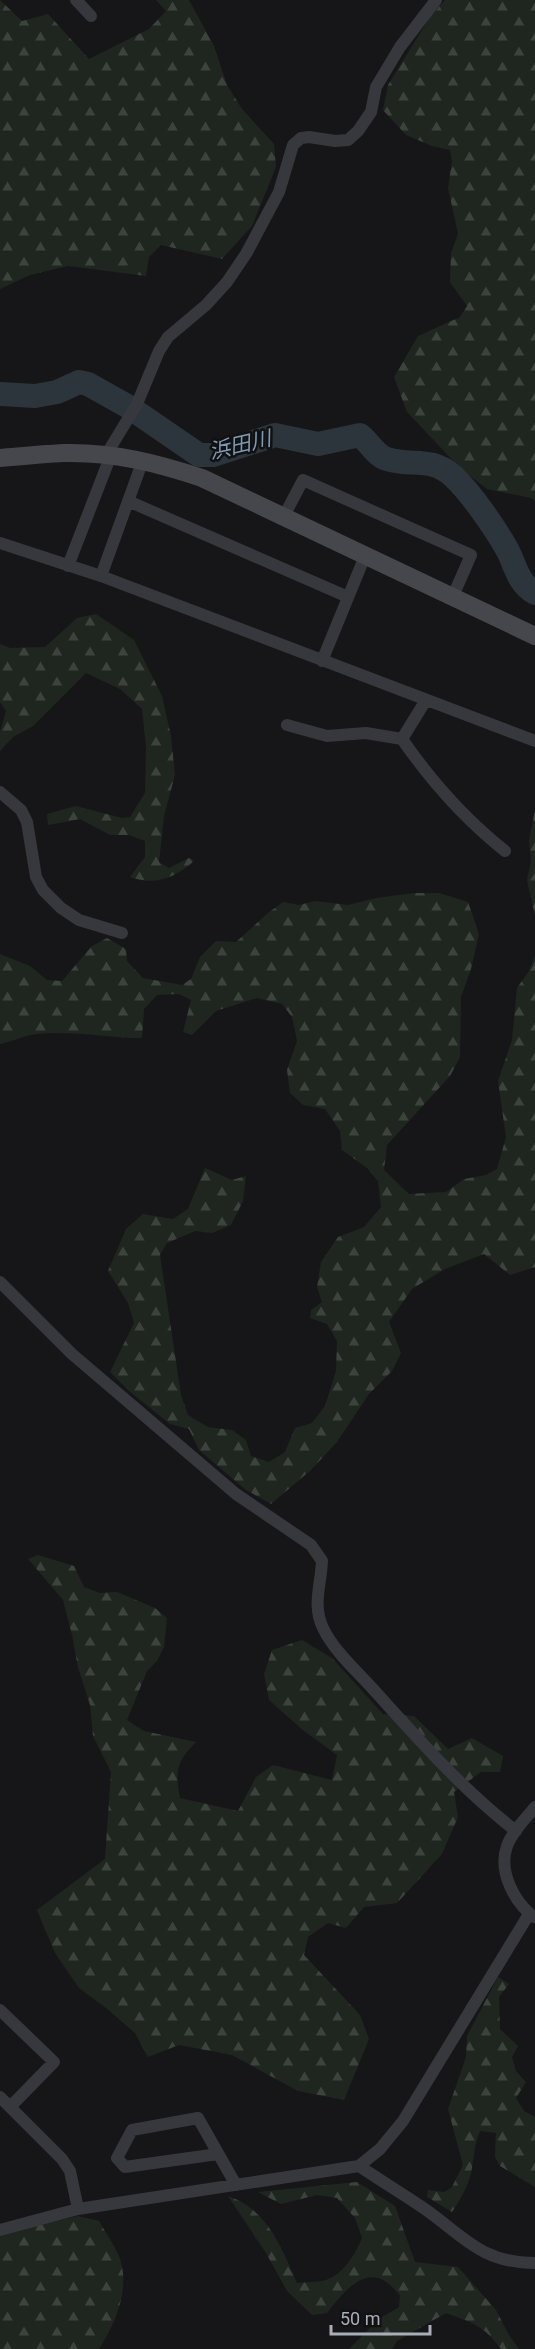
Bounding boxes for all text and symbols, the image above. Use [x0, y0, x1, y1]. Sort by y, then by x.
water label: 浜田川 [207, 426, 275, 464]
scale bar [331, 2298, 430, 2336]
text: 50 m [340, 2308, 380, 2329]

